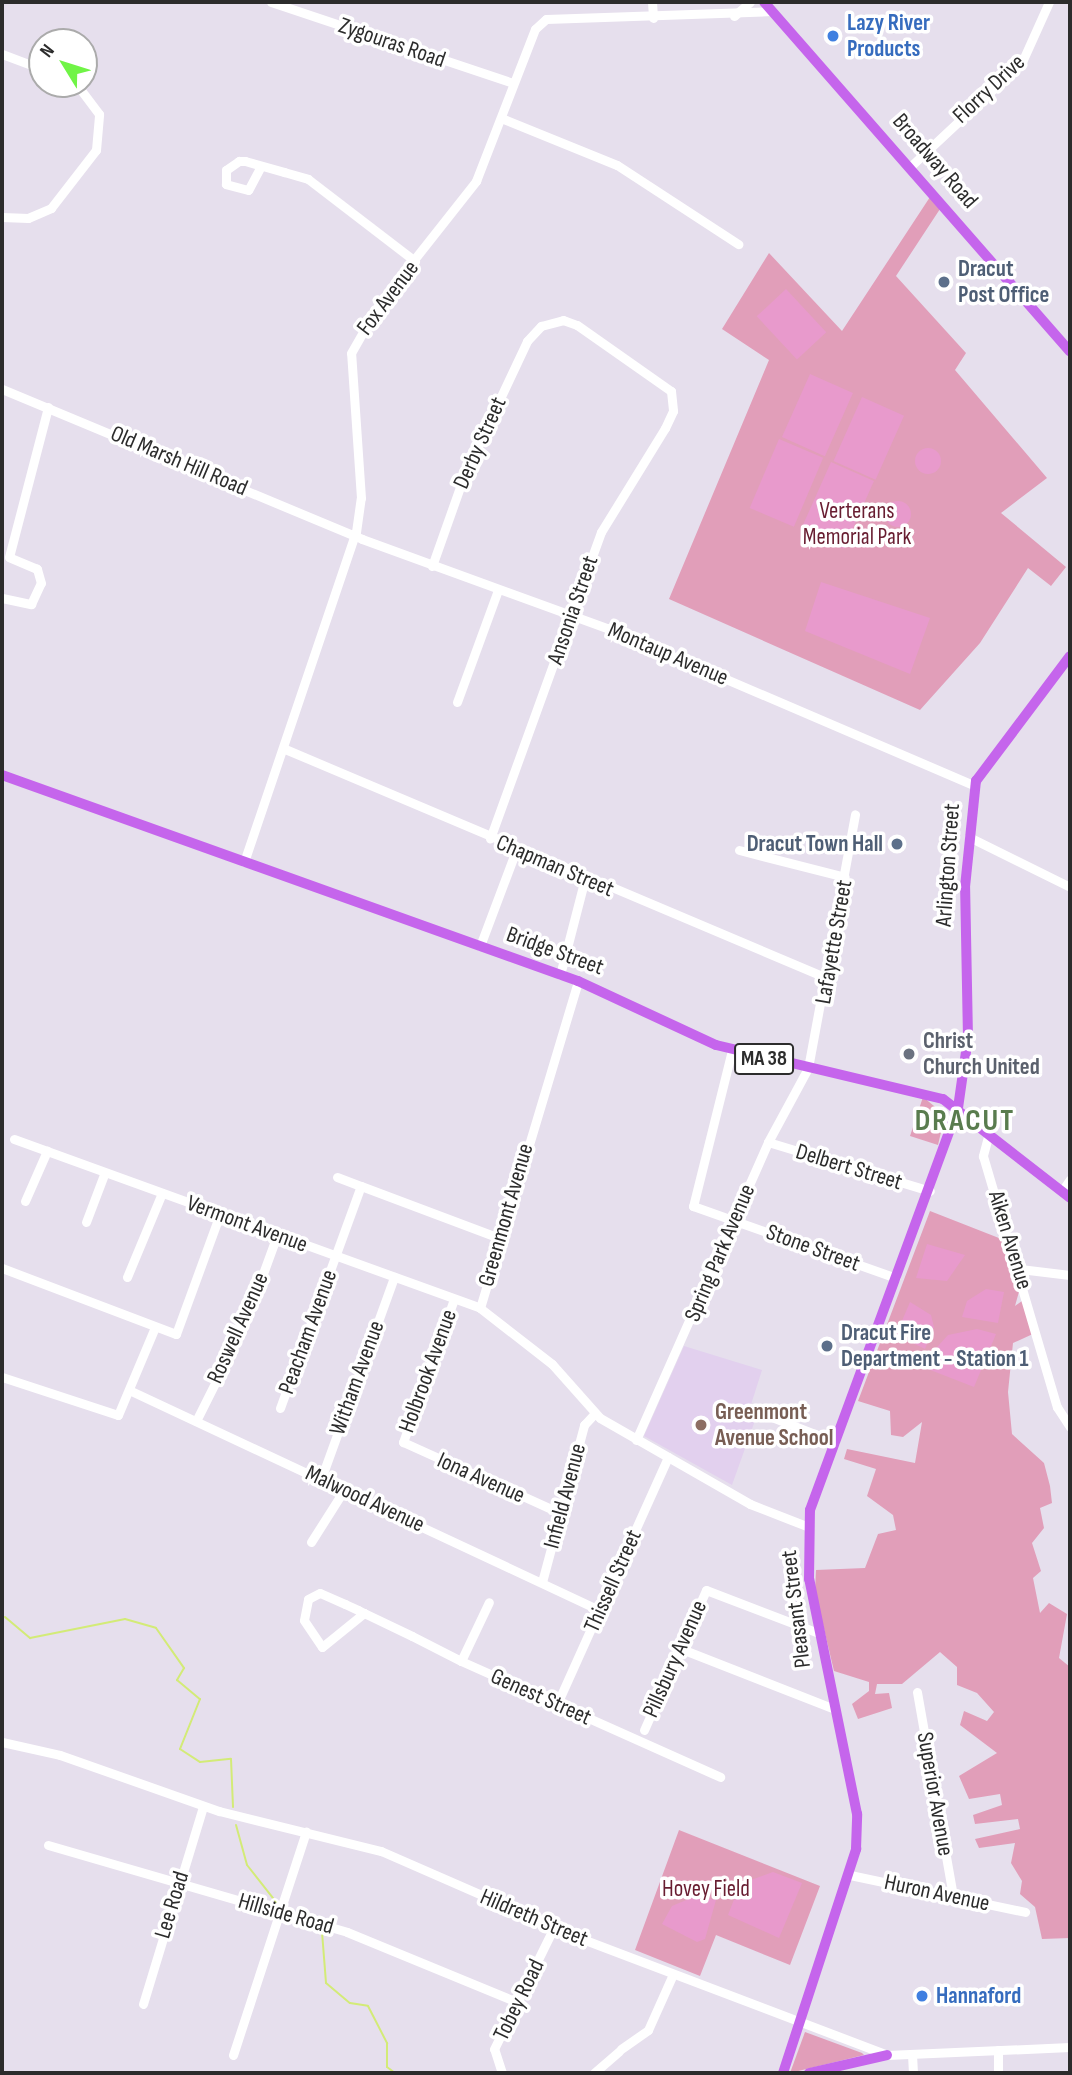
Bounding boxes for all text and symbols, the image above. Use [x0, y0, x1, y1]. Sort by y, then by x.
place label: Lazy River Products [847, 9, 930, 63]
street label: Zygouras Road [335, 12, 449, 74]
north arrow [28, 28, 98, 98]
marker: Lazy River Products [825, 28, 841, 44]
text: N [35, 40, 60, 62]
street label: Florry Drive [947, 49, 1031, 129]
street label: Broadway Road [886, 108, 984, 214]
street label: Fox Avenue [351, 255, 425, 341]
place label: Dracut Post Office [958, 255, 1049, 309]
marker: Dracut Post Office [936, 274, 952, 290]
street label: Derby Street [448, 393, 512, 493]
street label: Old Marsh Hill Road [106, 420, 252, 502]
park label: Verterans Memorial Park [803, 497, 911, 551]
street label: Ansonia Street [542, 552, 604, 668]
street label: Montaup Avenue [604, 616, 732, 692]
street label: Arlington Street [930, 803, 966, 927]
street label: Chapman Street [492, 829, 618, 903]
place label: Dracut Town Hall [747, 830, 883, 858]
marker: Dracut Town Hall [889, 836, 905, 852]
street label: Lafayette Street [810, 878, 858, 1006]
street label: Bridge Street [503, 921, 607, 981]
place label: Christ Church United [923, 1027, 1040, 1081]
road number: MA 38 [732, 1042, 796, 1076]
marker: Christ Church United [901, 1046, 917, 1062]
district label: DRACUT [916, 1103, 1014, 1139]
street label: Delbert Street [793, 1138, 905, 1196]
street label: Greenmont Avenue [472, 1140, 540, 1290]
street label: Spring Park Avenue [679, 1180, 761, 1326]
street label: Aiken Avenue [982, 1187, 1038, 1293]
street label: Vermont Avenue [183, 1189, 311, 1259]
street label: Stone Street [762, 1218, 864, 1278]
street label: Peacham Avenue [273, 1266, 343, 1398]
street label: Roswell Avenue [201, 1268, 275, 1388]
street label: Holbrook Avenue [393, 1306, 463, 1436]
street label: Witham Avenue [324, 1317, 390, 1439]
place label: Dracut Fire Department - Station 1 [841, 1319, 1029, 1373]
marker: Dracut Fire Department - Station 1 [819, 1338, 835, 1354]
place label: Greenmont Avenue School [715, 1398, 833, 1452]
marker: Greenmont Avenue School [693, 1417, 709, 1433]
street label: Infield Avenue [538, 1440, 592, 1552]
street label: Iona Avenue [433, 1447, 529, 1509]
street label: Malwood Avenue [301, 1459, 429, 1539]
street label: Thissell Street [578, 1525, 648, 1637]
street label: Pleasant Street [775, 1549, 817, 1669]
street label: Pillsbury Avenue [637, 1596, 713, 1722]
street label: Genest Street [486, 1663, 596, 1731]
street label: Superior Avenue [911, 1730, 959, 1858]
street label: Lee Road [149, 1868, 195, 1942]
street label: Huron Avenue [882, 1868, 992, 1918]
park label: Hovey Field [662, 1875, 750, 1903]
street label: Hildreth Street [476, 1883, 592, 1953]
street label: Hillside Road [235, 1887, 337, 1941]
street label: Tobey Road [488, 1955, 550, 2045]
place label: Hannaford [936, 1982, 1021, 2010]
marker: Hannaford [914, 1988, 930, 2004]

